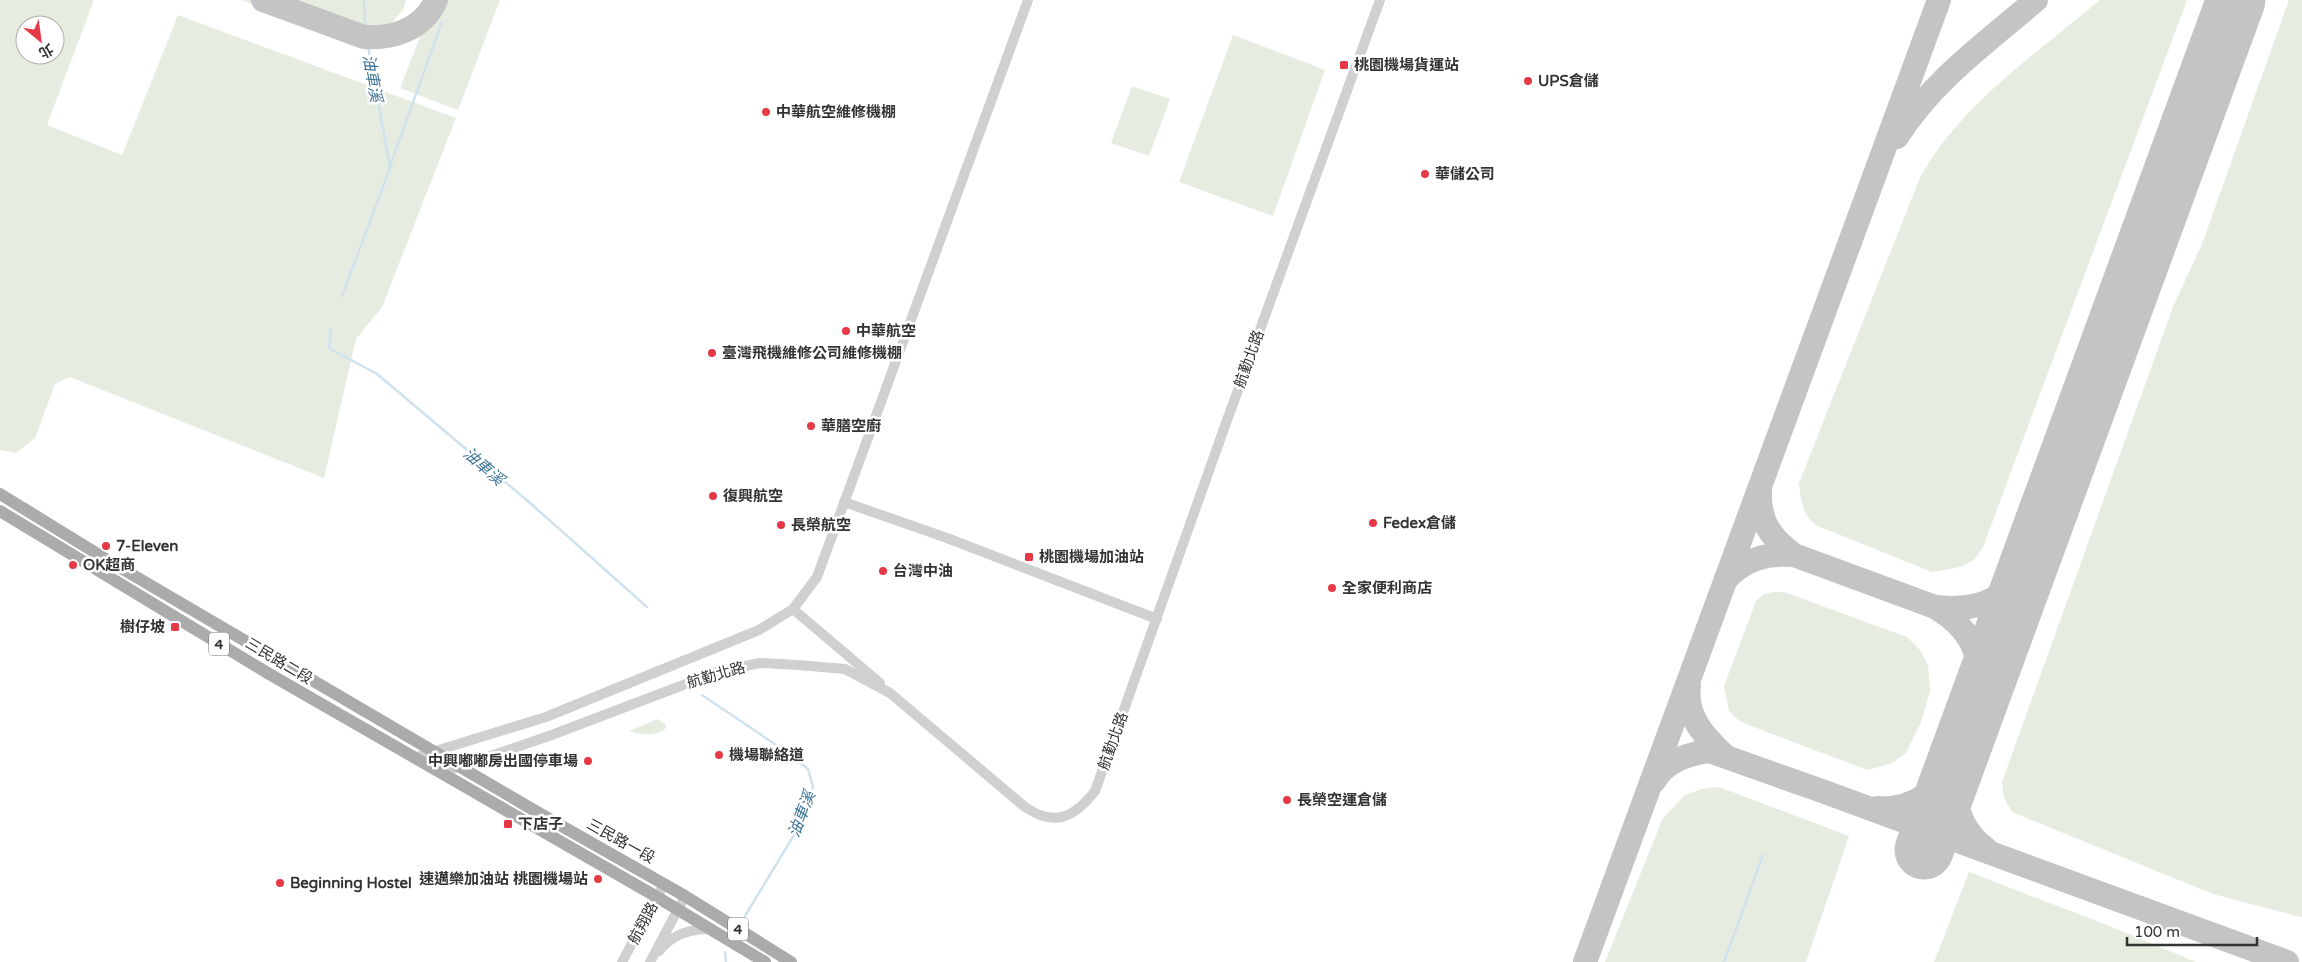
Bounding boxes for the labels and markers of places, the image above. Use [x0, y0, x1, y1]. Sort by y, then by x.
place label: 桃園機場貨運站 [1354, 56, 1459, 74]
marker: 桃園機場貨運站 [1338, 59, 1350, 71]
place label: UPS倉儲 [1538, 72, 1599, 90]
marker: UPS倉儲 [1522, 75, 1534, 87]
place label: 中華航空維修機棚 [776, 103, 896, 121]
marker: 中華航空維修機棚 [760, 106, 772, 118]
place label: 華儲公司 [1435, 165, 1495, 183]
marker: 華儲公司 [1419, 168, 1431, 180]
place label: 中華航空 [856, 322, 916, 340]
marker: 中華航空 [840, 325, 852, 337]
place label: 臺灣飛機維修公司維修機棚 [722, 344, 902, 362]
marker: 臺灣飛機維修公司維修機棚 [706, 347, 718, 359]
place label: 華膳空廚 [821, 417, 881, 435]
marker: 華膳空廚 [805, 420, 817, 432]
place label: 復興航空 [723, 487, 783, 505]
marker: 復興航空 [707, 490, 719, 502]
place label: Fedex倉儲 [1383, 514, 1456, 532]
place label: 長榮航空 [791, 516, 851, 534]
marker: Fedex倉儲 [1367, 517, 1379, 529]
marker: 長榮航空 [775, 519, 787, 531]
place label: 7-Eleven [116, 537, 178, 555]
marker: 7-Eleven [100, 540, 112, 552]
place label: 桃園機場加油站 [1039, 548, 1144, 566]
marker: 桃園機場加油站 [1023, 551, 1035, 563]
place label: OK超商 [83, 556, 135, 574]
marker: OK超商 [67, 559, 79, 571]
place label: 台灣中油 [893, 562, 953, 580]
marker: 台灣中油 [877, 565, 889, 577]
place label: 全家便利商店 [1342, 579, 1432, 597]
marker: 全家便利商店 [1326, 582, 1338, 594]
place label: 樹仔坡 [120, 618, 165, 636]
marker: 樹仔坡 [169, 621, 181, 633]
place label: 機場聯絡道 [729, 746, 804, 764]
marker: 機場聯絡道 [713, 749, 725, 761]
place label: 中興嘟嘟房出國停車場 [428, 752, 578, 770]
marker: 中興嘟嘟房出國停車場 [582, 755, 594, 767]
place label: 長榮空運倉儲 [1297, 791, 1387, 809]
marker: 長榮空運倉儲 [1281, 794, 1293, 806]
place label: 下店子 [518, 815, 563, 833]
marker: 下店子 [502, 818, 514, 830]
place label: 速邁樂加油站 桃園機場站 [419, 870, 588, 888]
marker: 速邁樂加油站 桃園機場站 [592, 873, 604, 885]
place label: Beginning Hostel [290, 874, 412, 893]
marker: Beginning Hostel [274, 877, 286, 889]

